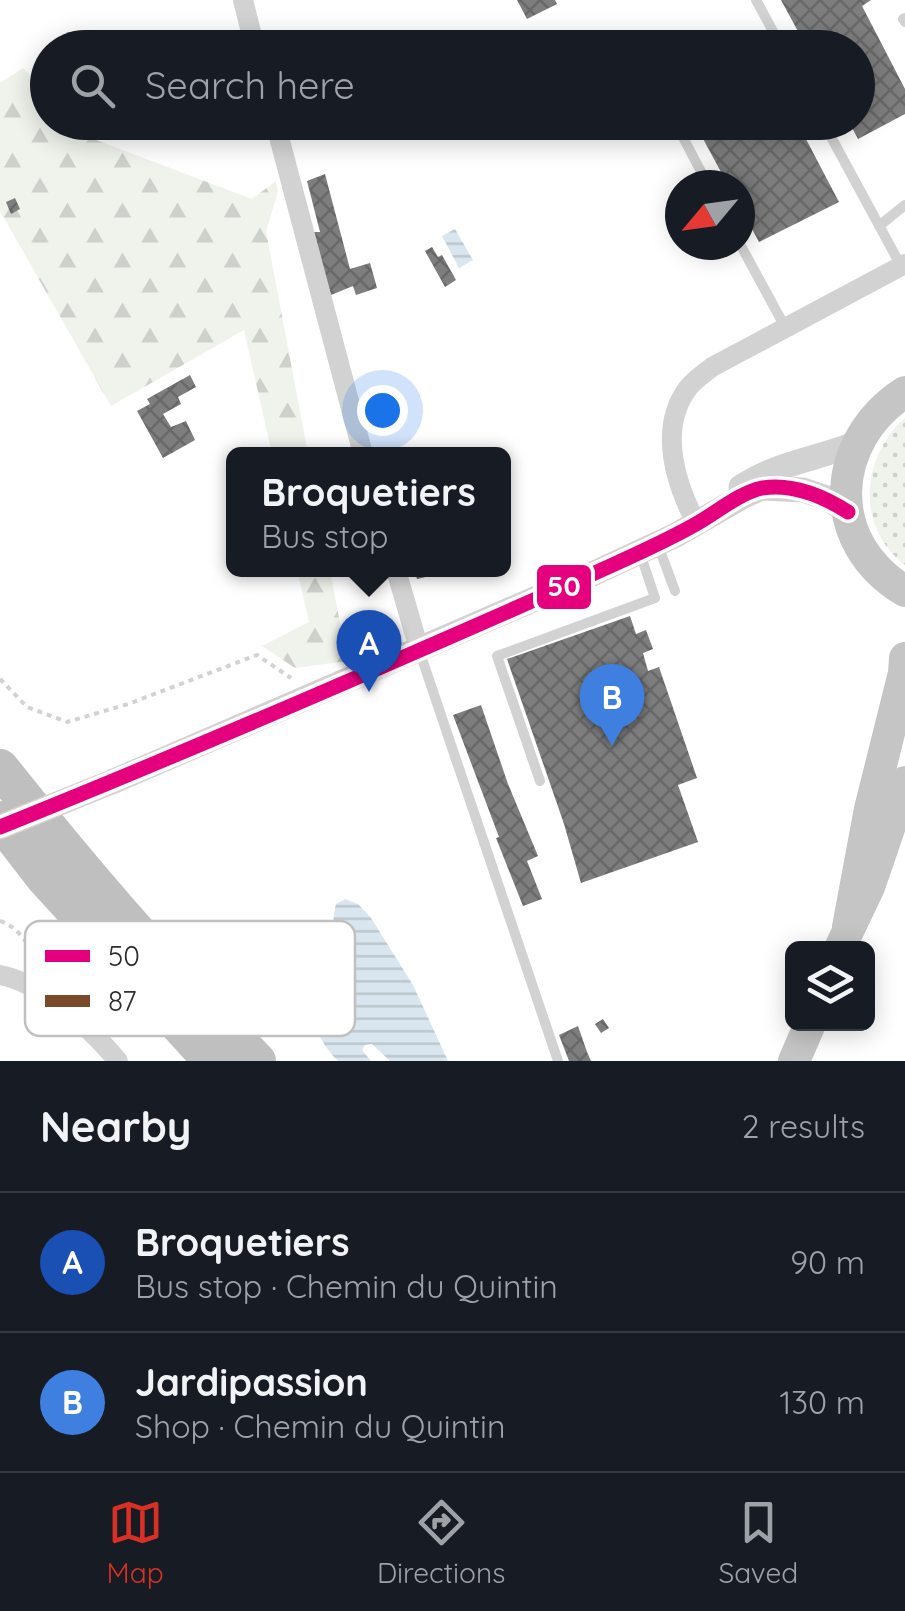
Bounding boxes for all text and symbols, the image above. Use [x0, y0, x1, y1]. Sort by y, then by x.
search box [30, 30, 875, 140]
icon: search [65, 58, 120, 113]
text: Search here [145, 61, 355, 109]
north arrow [665, 170, 755, 260]
your location [357, 385, 408, 436]
popup [226, 447, 511, 577]
text: Broquetiers [261, 468, 476, 516]
text: Bus stop [261, 516, 388, 556]
line badge: 50 [535, 563, 593, 611]
text: 50 [547, 568, 581, 603]
pin: A [336, 610, 402, 692]
pin: B [580, 664, 644, 746]
legend [25, 921, 355, 1036]
text: 50 [108, 938, 140, 973]
map controls [785, 941, 875, 1031]
button: layers [785, 941, 875, 1031]
text: 87 [108, 983, 137, 1018]
text: Nearby [40, 1100, 191, 1153]
text: 2 results [742, 1106, 865, 1146]
text: Broquetiers [135, 1218, 350, 1266]
text: A [62, 1242, 83, 1282]
text: 90 m [790, 1242, 865, 1282]
text: Bus stop · Chemin du Quintin [135, 1266, 558, 1306]
text: Jardipassion [135, 1358, 368, 1406]
text: B [62, 1382, 83, 1422]
text: 130 m [779, 1382, 865, 1422]
text: Shop · Chemin du Quintin [135, 1406, 505, 1446]
tab: Map [107, 1495, 164, 1590]
tab: Directions [377, 1495, 505, 1590]
tab: Saved [719, 1495, 798, 1590]

